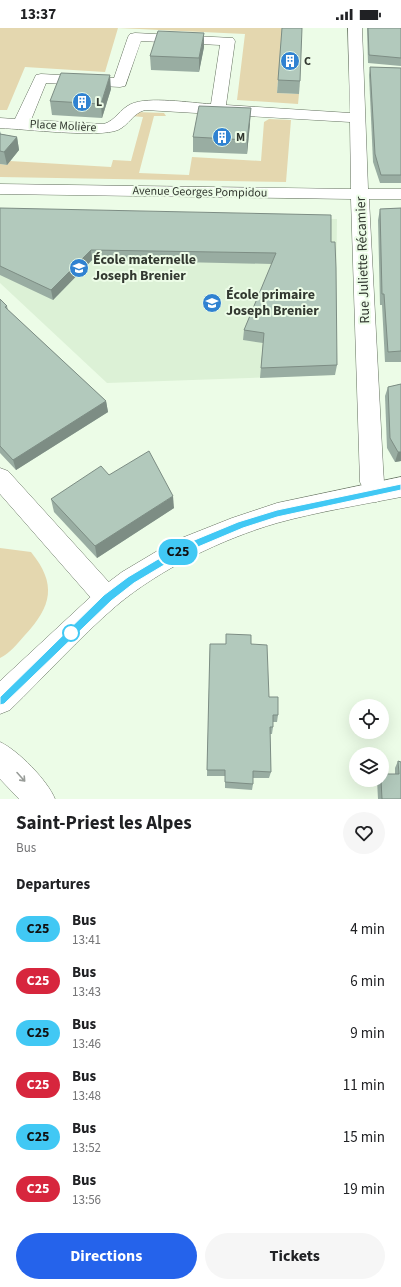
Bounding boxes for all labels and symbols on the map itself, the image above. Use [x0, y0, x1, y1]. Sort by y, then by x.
building icon: C [279, 50, 301, 72]
place label: C [304, 53, 311, 70]
building icon: L [71, 91, 93, 113]
place label: L [96, 94, 102, 111]
street label: Place Molière [29, 116, 97, 136]
building icon: M [211, 126, 233, 148]
place label: M [236, 129, 245, 146]
street label: Avenue Georges Pompidou [132, 182, 268, 202]
street label: Rue Juliette Récamier [351, 196, 375, 324]
place label: École maternelle Joseph Brenier [93, 250, 196, 286]
school or university icon: École maternelle Joseph Brenier [68, 257, 90, 279]
place label: École primaire Joseph Brenier [226, 285, 319, 321]
school or university icon: École primaire Joseph Brenier [201, 292, 223, 314]
line badge: C25 [155, 539, 201, 565]
unlabelled marker [62, 624, 80, 642]
one-way arrow [16, 772, 25, 783]

